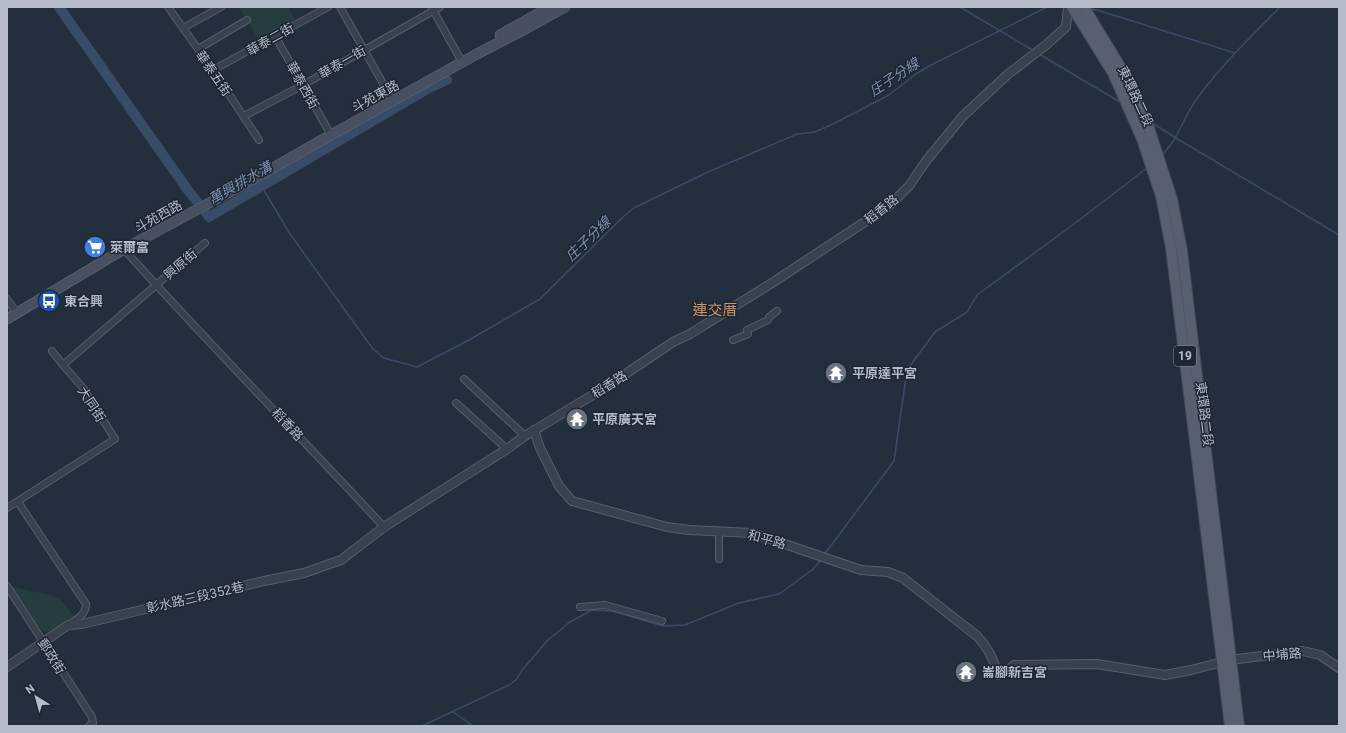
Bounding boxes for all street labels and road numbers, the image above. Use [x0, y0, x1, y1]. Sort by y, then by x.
street label: 華泰二街 [244, 20, 297, 59]
street label: 華泰一街 [316, 43, 369, 82]
street label: 華泰五街 [193, 48, 235, 99]
street label: 華泰西街 [283, 59, 322, 112]
street label: 東環路二段 [1115, 64, 1156, 129]
street label: 斗苑東路 [349, 77, 402, 116]
street label: 稻香路 [861, 191, 901, 227]
street label: 斗苑西路 [132, 197, 185, 236]
street label: 興原街 [161, 246, 200, 283]
road number: 19 [1174, 346, 1196, 366]
street label: 稻香路 [589, 368, 630, 401]
street label: 東環路二段 [1193, 381, 1216, 447]
street label: 大同街 [75, 384, 108, 425]
street label: 稻香路 [269, 405, 306, 444]
street label: 和平路 [746, 527, 788, 552]
street label: 彰水路三段352巷 [145, 579, 245, 616]
street label: 郵政街 [35, 636, 68, 677]
street label: 中埔路 [1262, 645, 1302, 664]

